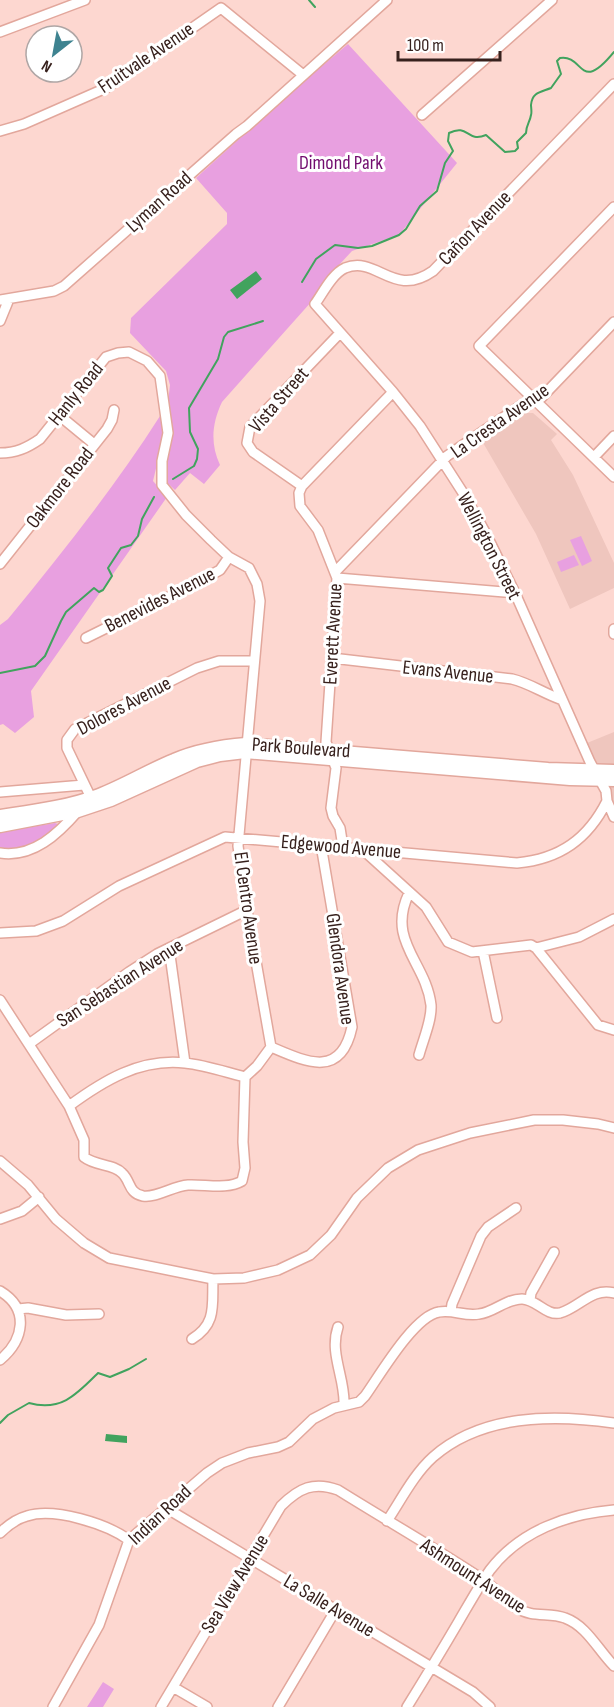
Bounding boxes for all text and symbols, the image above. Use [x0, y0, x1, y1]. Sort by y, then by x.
street label: Fruitvale Avenue [93, 17, 199, 99]
north arrow [24, 24, 84, 84]
scale bar [398, 24, 500, 62]
text: 100 m [407, 35, 444, 56]
text: N [38, 55, 56, 76]
park label: Dimond Park [299, 151, 383, 175]
street label: Lyman Road [121, 166, 197, 238]
street label: Cañon Avenue [434, 186, 516, 270]
street label: Hanly Road [43, 358, 109, 430]
street label: Vista Street [244, 362, 314, 438]
street label: La Cresta Avenue [446, 378, 554, 464]
street label: Oakmore Road [21, 443, 99, 533]
street label: Wellington Street [452, 488, 526, 604]
street label: Benevides Avenue [101, 562, 219, 638]
street label: Everett Avenue [318, 583, 348, 685]
street label: Evans Avenue [401, 655, 495, 689]
street label: Dolores Avenue [73, 671, 175, 741]
street label: Park Boulevard [251, 733, 351, 763]
street label: Edgewood Avenue [280, 830, 402, 864]
street label: El Centro Avenue [228, 850, 268, 966]
street label: Glendora Avenue [320, 912, 360, 1026]
street label: San Sebastian Avenue [52, 933, 188, 1033]
street label: Indian Road [124, 1480, 196, 1550]
street label: Sea View Avenue [196, 1530, 274, 1638]
street label: Ashmount Avenue [415, 1533, 530, 1619]
street label: La Salle Avenue [279, 1569, 379, 1643]

